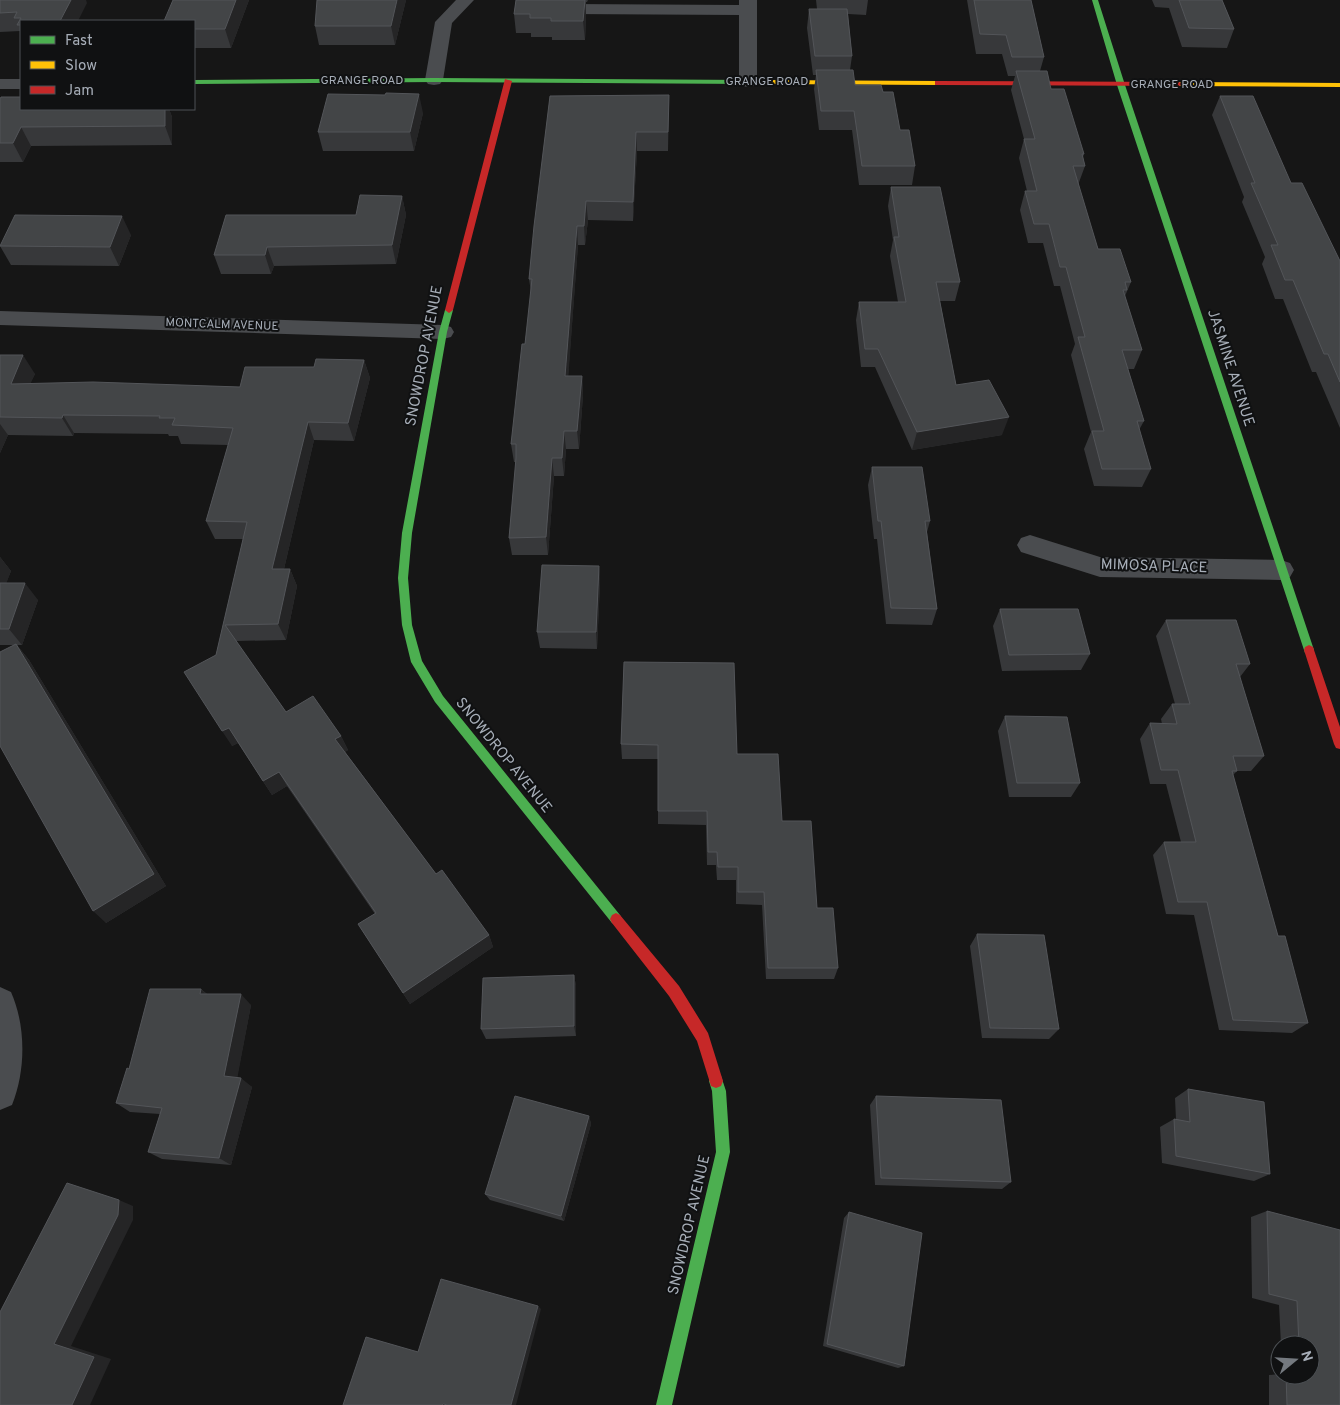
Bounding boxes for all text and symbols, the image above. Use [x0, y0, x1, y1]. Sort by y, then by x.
legend [20, 20, 195, 110]
text: Fast [65, 32, 93, 51]
text: Slow [65, 57, 97, 76]
street label: GRANGE ROAD [321, 73, 403, 89]
street label: GRANGE ROAD [726, 74, 808, 90]
street label: GRANGE ROAD [1131, 77, 1213, 93]
text: Jam [65, 82, 94, 101]
street label: SNOWDROP AVENUE [402, 284, 448, 428]
street label: JASMINE AVENUE [1202, 307, 1258, 429]
street label: MONTCALM AVENUE [165, 315, 279, 335]
street label: MIMOSA PLACE [1100, 556, 1208, 578]
street label: SNOWDROP AVENUE [451, 694, 555, 818]
street label: SNOWDROP AVENUE [665, 1153, 715, 1297]
north arrow [1270, 1335, 1320, 1385]
text: N [1296, 1349, 1316, 1364]

